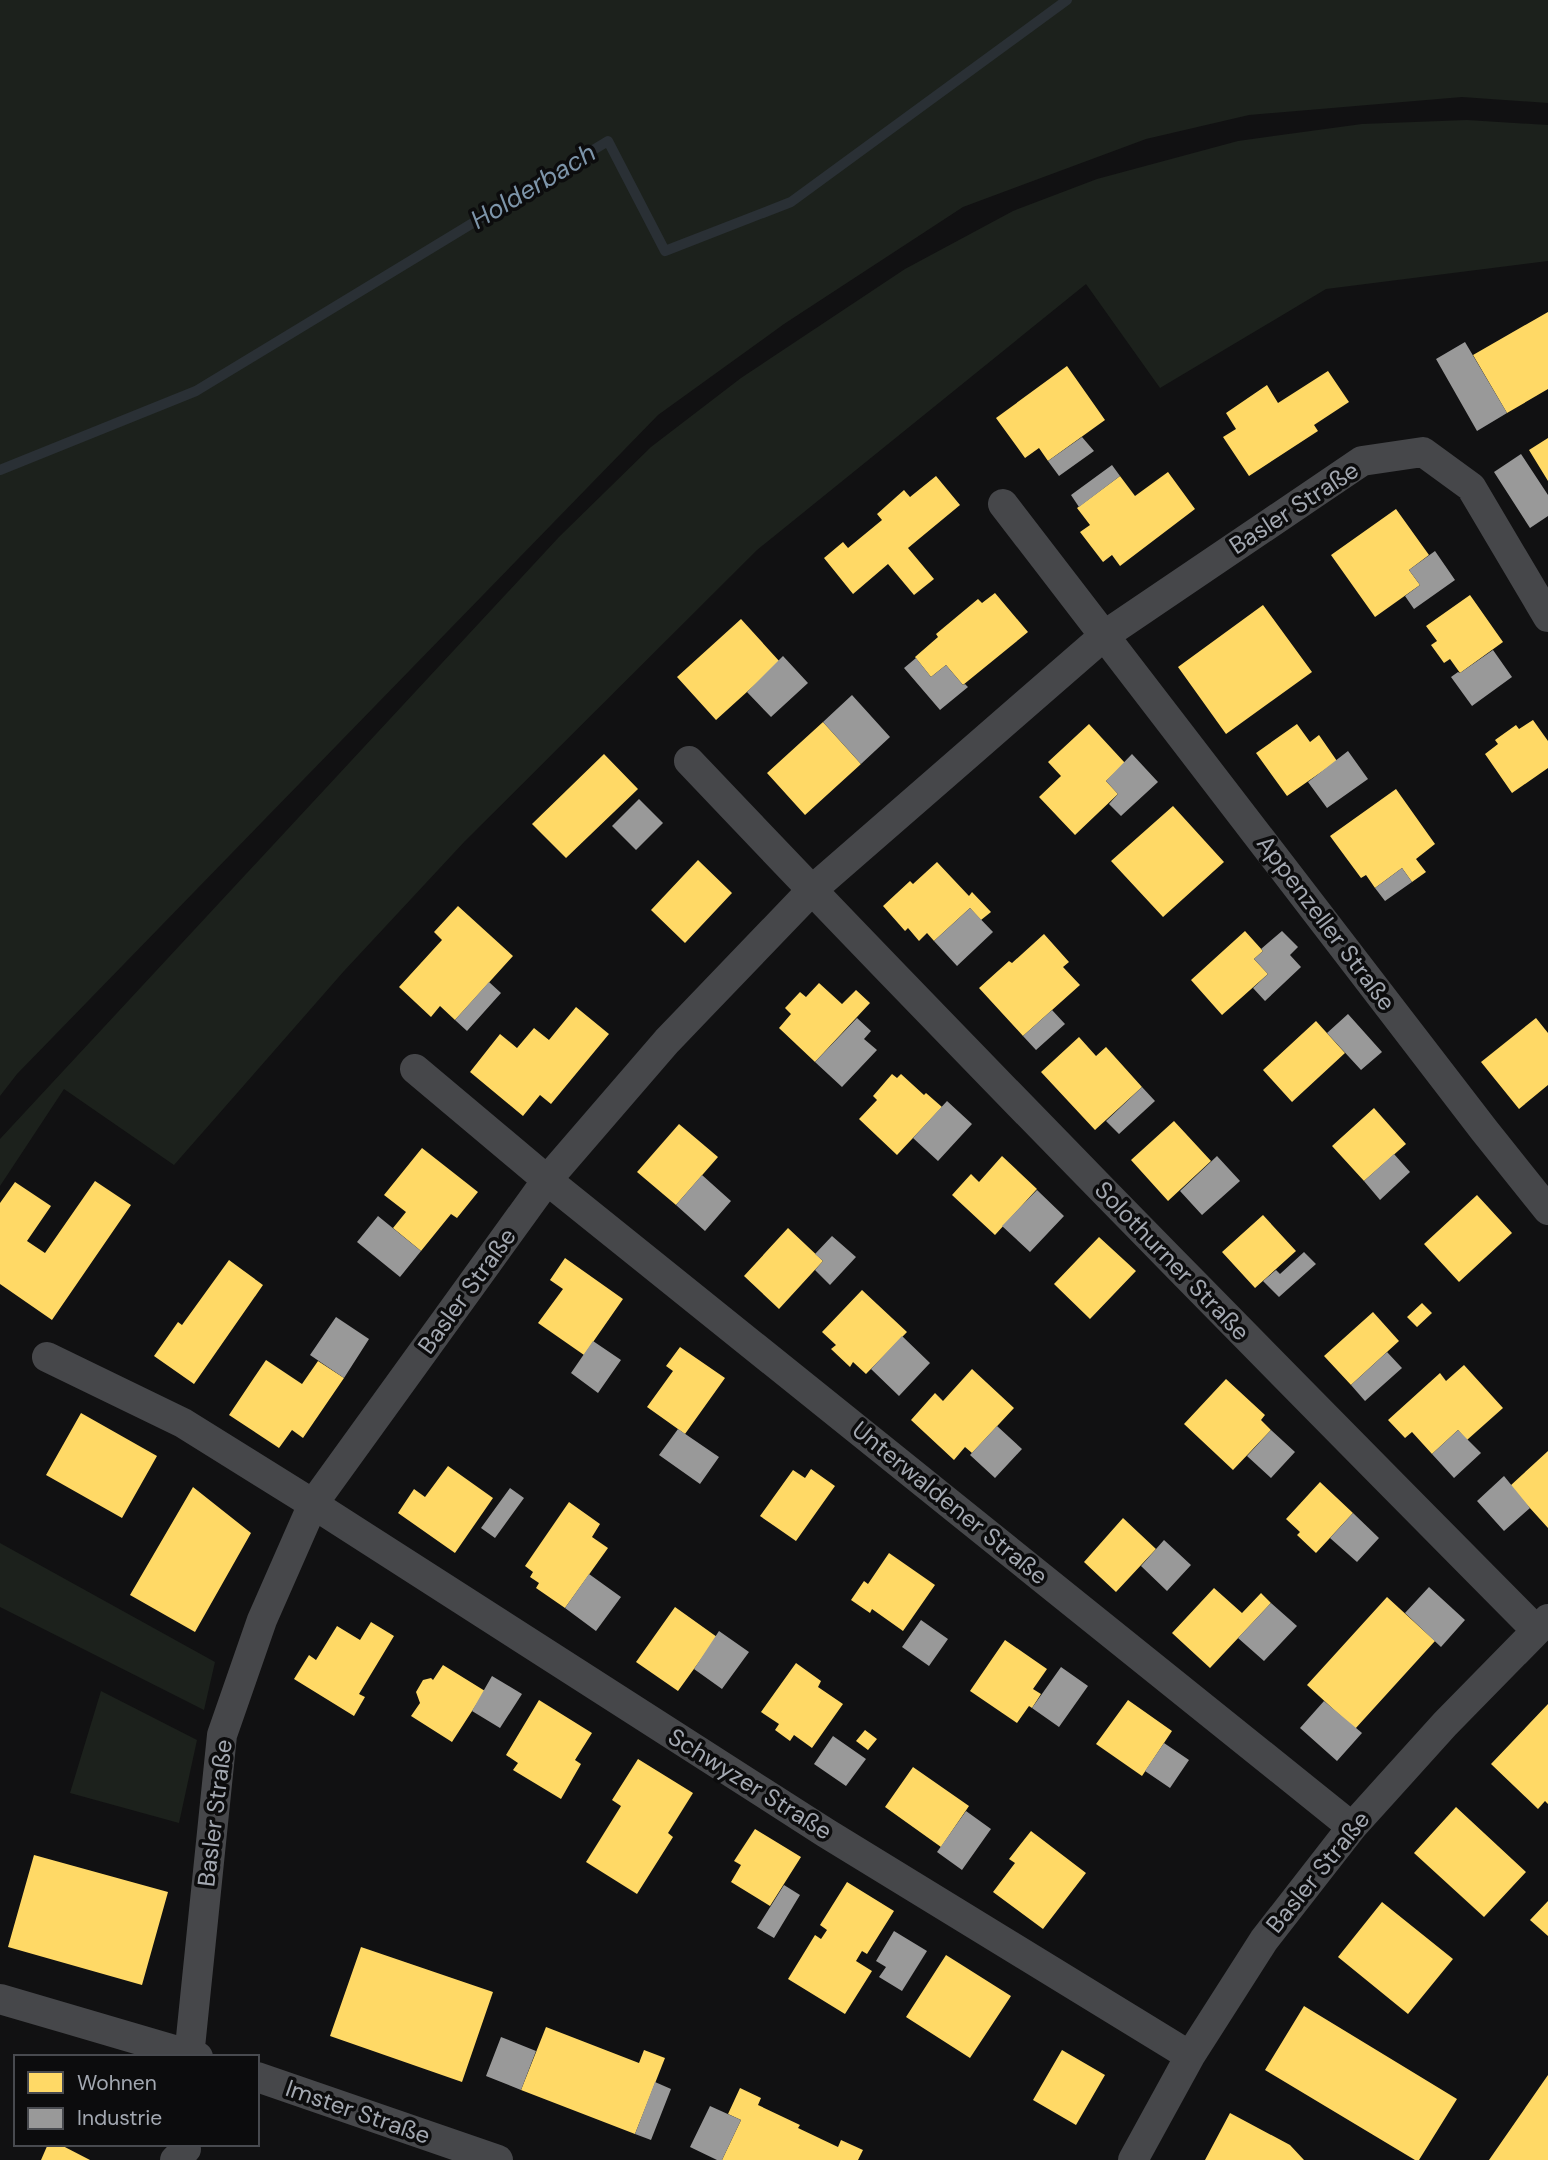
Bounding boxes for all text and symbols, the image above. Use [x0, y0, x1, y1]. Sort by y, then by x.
water label: Holderbach [464, 135, 602, 237]
street label: Basler Straße [1223, 454, 1364, 561]
street label: Appenzeller Straße [1250, 829, 1403, 1017]
street label: Solothurner Straße [1088, 1174, 1257, 1347]
street label: Basler Straße [410, 1222, 523, 1360]
street label: Unterwaldener Straße [846, 1414, 1055, 1591]
street label: Schwyzer Straße [663, 1721, 838, 1846]
street label: Basler Straße [190, 1737, 239, 1888]
street label: Basler Straße [1259, 1804, 1376, 1939]
legend [14, 2055, 259, 2146]
text: Wohnen [77, 2069, 157, 2097]
street label: Imster Straße [282, 2072, 435, 2151]
text: Industrie [77, 2104, 162, 2132]

